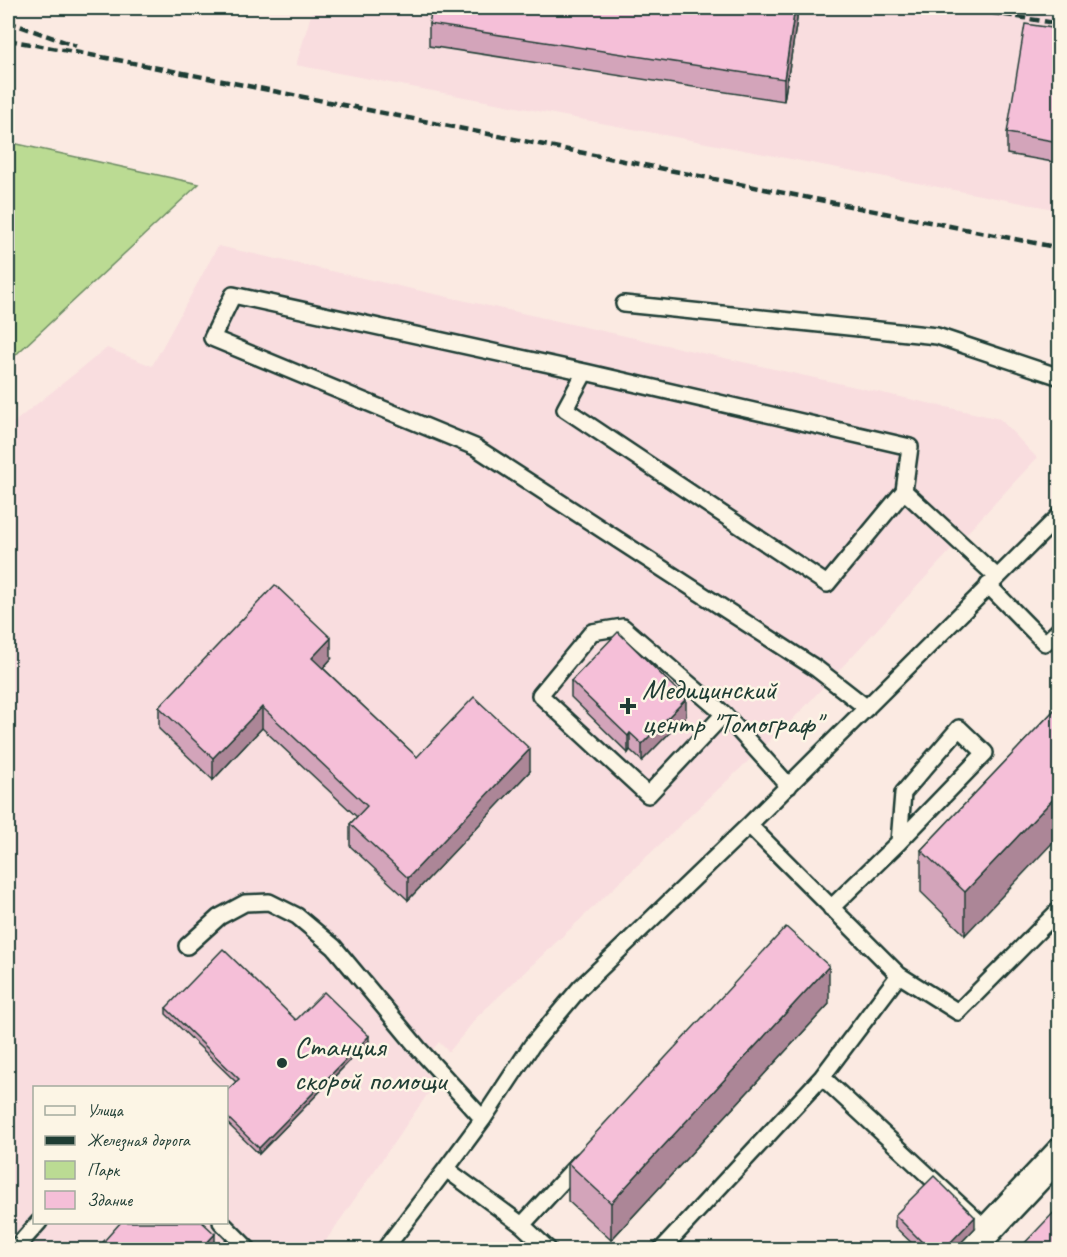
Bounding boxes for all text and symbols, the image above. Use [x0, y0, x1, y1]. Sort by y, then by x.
place label: Медицинский центр "Томограф" [642, 670, 827, 742]
marker: Медицинский центр "Томограф" [619, 697, 637, 715]
place label: Станция скорой помощи [294, 1027, 448, 1099]
marker: Станция скорой помощи [275, 1056, 289, 1070]
legend [33, 1086, 228, 1224]
text: Улица [87, 1099, 124, 1121]
text: Железная дорога [87, 1129, 191, 1152]
text: Парк [87, 1159, 121, 1181]
text: Здание [87, 1189, 133, 1211]

